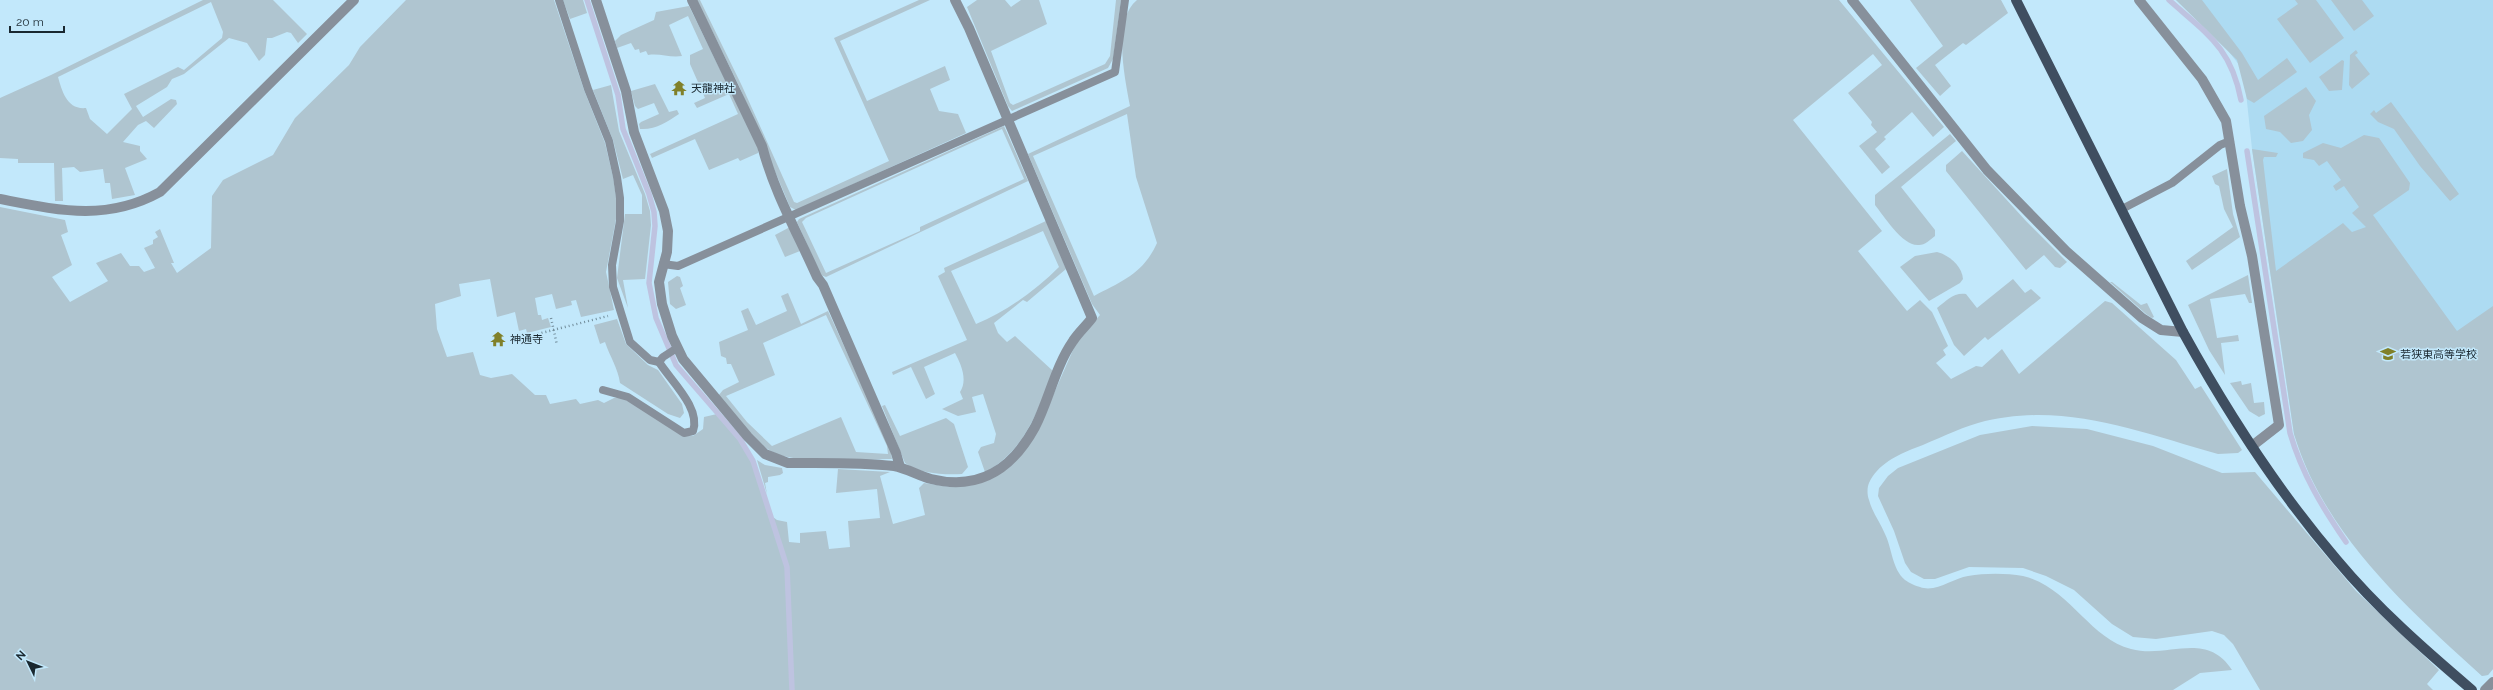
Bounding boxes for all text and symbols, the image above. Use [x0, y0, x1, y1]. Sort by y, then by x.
scale bar [10, 8, 64, 34]
text: 20 m [16, 15, 44, 29]
temple icon: 天龍神社 [670, 79, 688, 97]
place label: 天龍神社 [691, 82, 735, 95]
temple icon: 神通寺 [489, 330, 507, 348]
place label: 神通寺 [510, 333, 543, 346]
school or university icon: 若狭東高等学校 [2379, 345, 2397, 363]
place label: 若狭東高等学校 [2400, 348, 2477, 361]
north arrow [8, 642, 48, 682]
text: N [13, 648, 29, 663]

